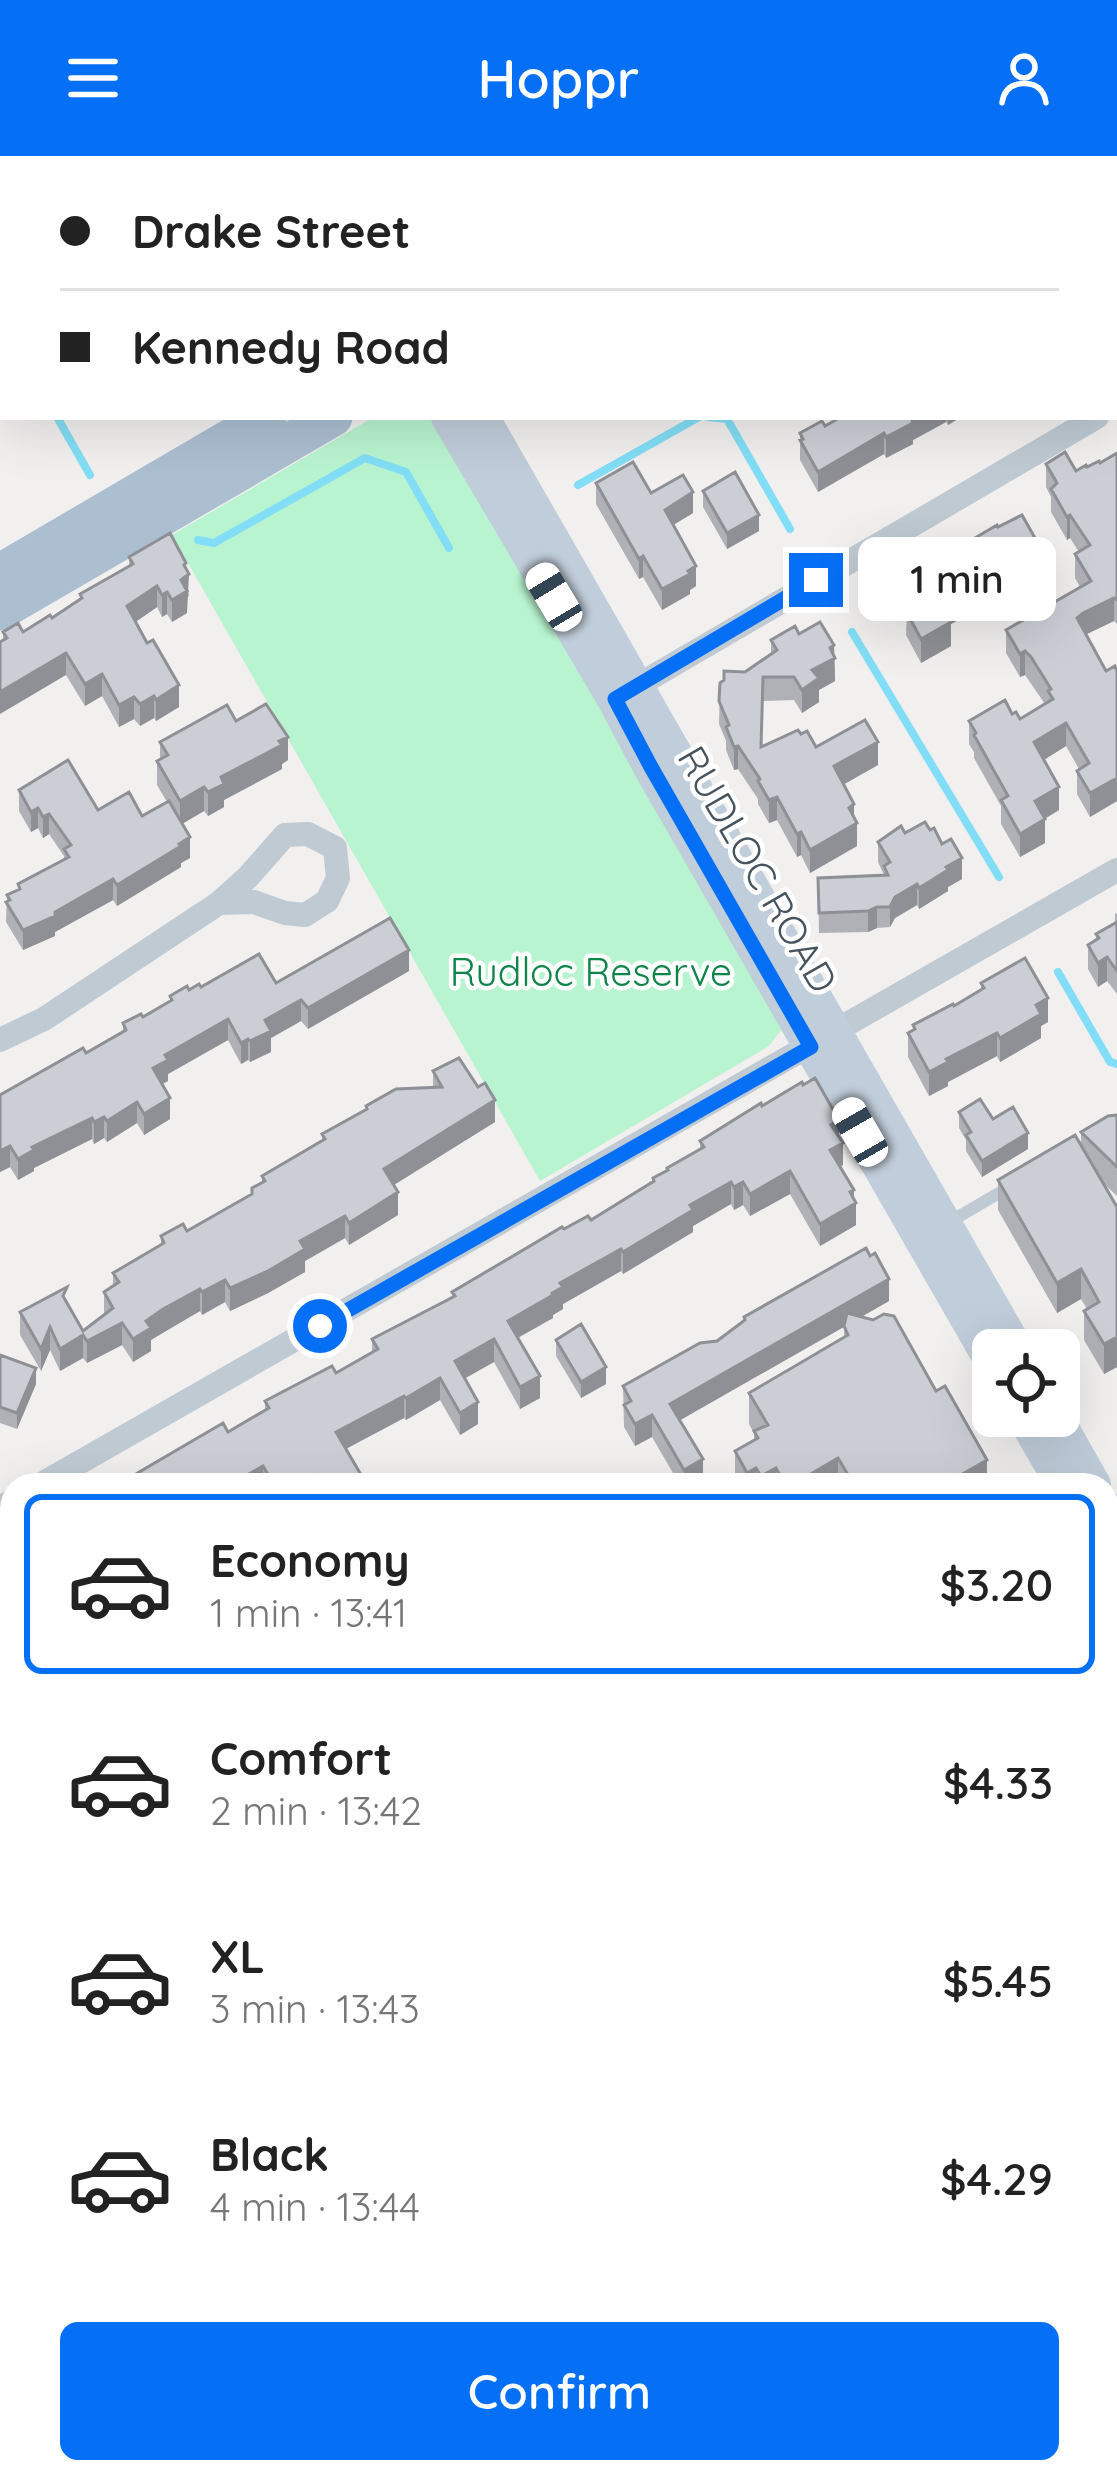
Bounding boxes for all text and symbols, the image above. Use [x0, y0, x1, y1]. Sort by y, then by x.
text: Hoppr [478, 44, 639, 112]
icon: menu [60, 45, 126, 111]
icon: person [991, 45, 1057, 111]
text: Drake Street [132, 203, 411, 259]
text: Kennedy Road [132, 319, 450, 375]
callout: 1 min [858, 538, 1056, 622]
route end [789, 553, 843, 607]
text: 1 min [910, 554, 1004, 603]
car [520, 557, 588, 637]
street label: RUDLOC ROAD [668, 737, 848, 1001]
park label: Rudloc Reserve [450, 947, 732, 996]
car [826, 1092, 894, 1172]
route start [293, 1299, 347, 1353]
map controls [972, 1329, 1080, 1437]
button: locate [972, 1329, 1080, 1437]
icon: car [66, 1530, 174, 1638]
text: Economy [210, 1532, 410, 1588]
text: $3.20 [940, 1556, 1053, 1612]
text: 1 min · 13:41 [210, 1588, 407, 1637]
icon: car [66, 1728, 174, 1836]
text: Comfort [210, 1730, 392, 1786]
text: $4.33 [943, 1754, 1053, 1810]
text: 2 min · 13:42 [210, 1786, 422, 1835]
icon: car [66, 1926, 174, 2034]
text: XL [210, 1928, 265, 1984]
text: $5.45 [943, 1952, 1053, 2008]
text: 3 min · 13:43 [210, 1984, 420, 2033]
icon: car [66, 2124, 174, 2232]
text: Black [210, 2126, 329, 2182]
text: $4.29 [940, 2150, 1053, 2206]
text: 4 min · 13:44 [210, 2182, 420, 2231]
button: Confirm [60, 2322, 1059, 2460]

